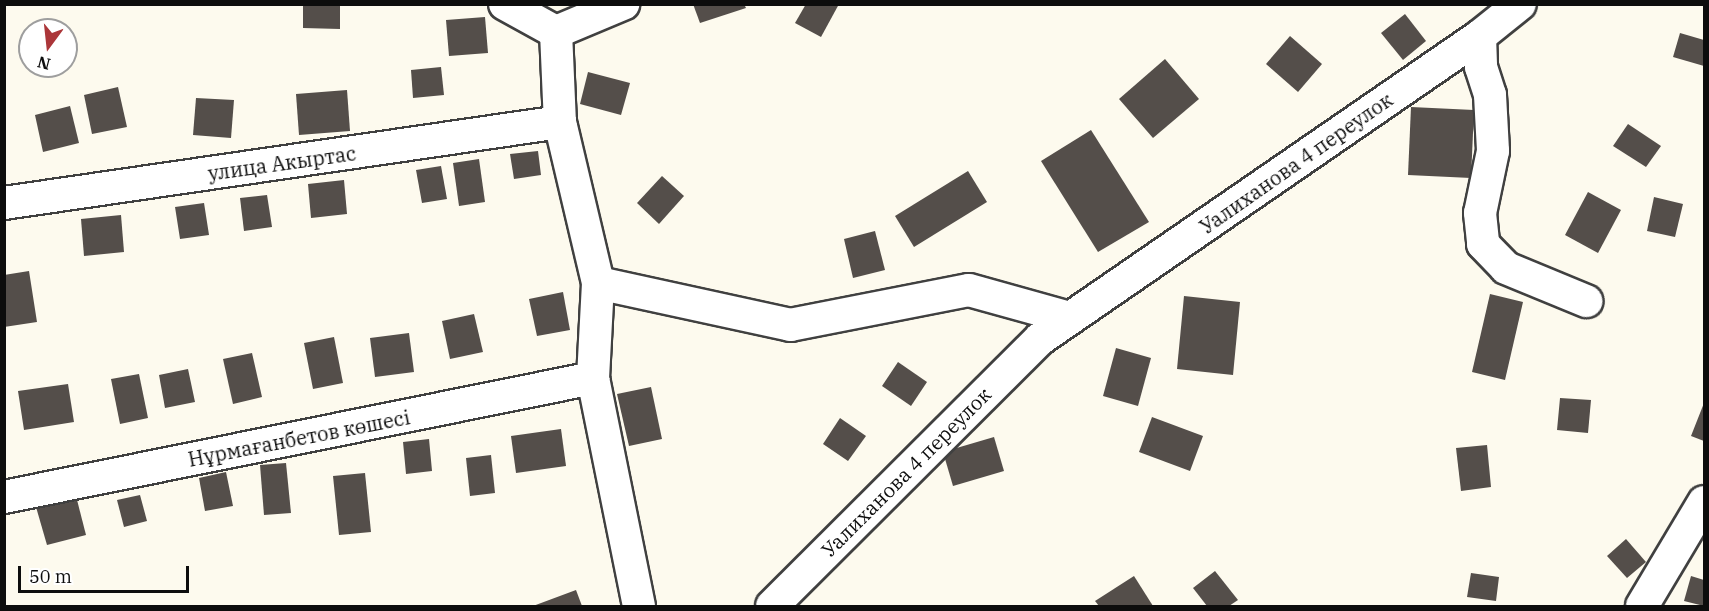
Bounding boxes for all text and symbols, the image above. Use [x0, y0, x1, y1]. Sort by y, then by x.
north arrow [18, 18, 78, 78]
text: N [35, 52, 53, 75]
street label: Уалиханова 4 переулок [1195, 87, 1397, 239]
street label: улица Акыртас [206, 141, 358, 185]
street label: Уалиханова 4 переулок [816, 382, 996, 562]
street label: Нұрмағанбетов көшесі [186, 405, 412, 471]
scale bar [21, 554, 192, 592]
text: 50 m [29, 565, 72, 588]

